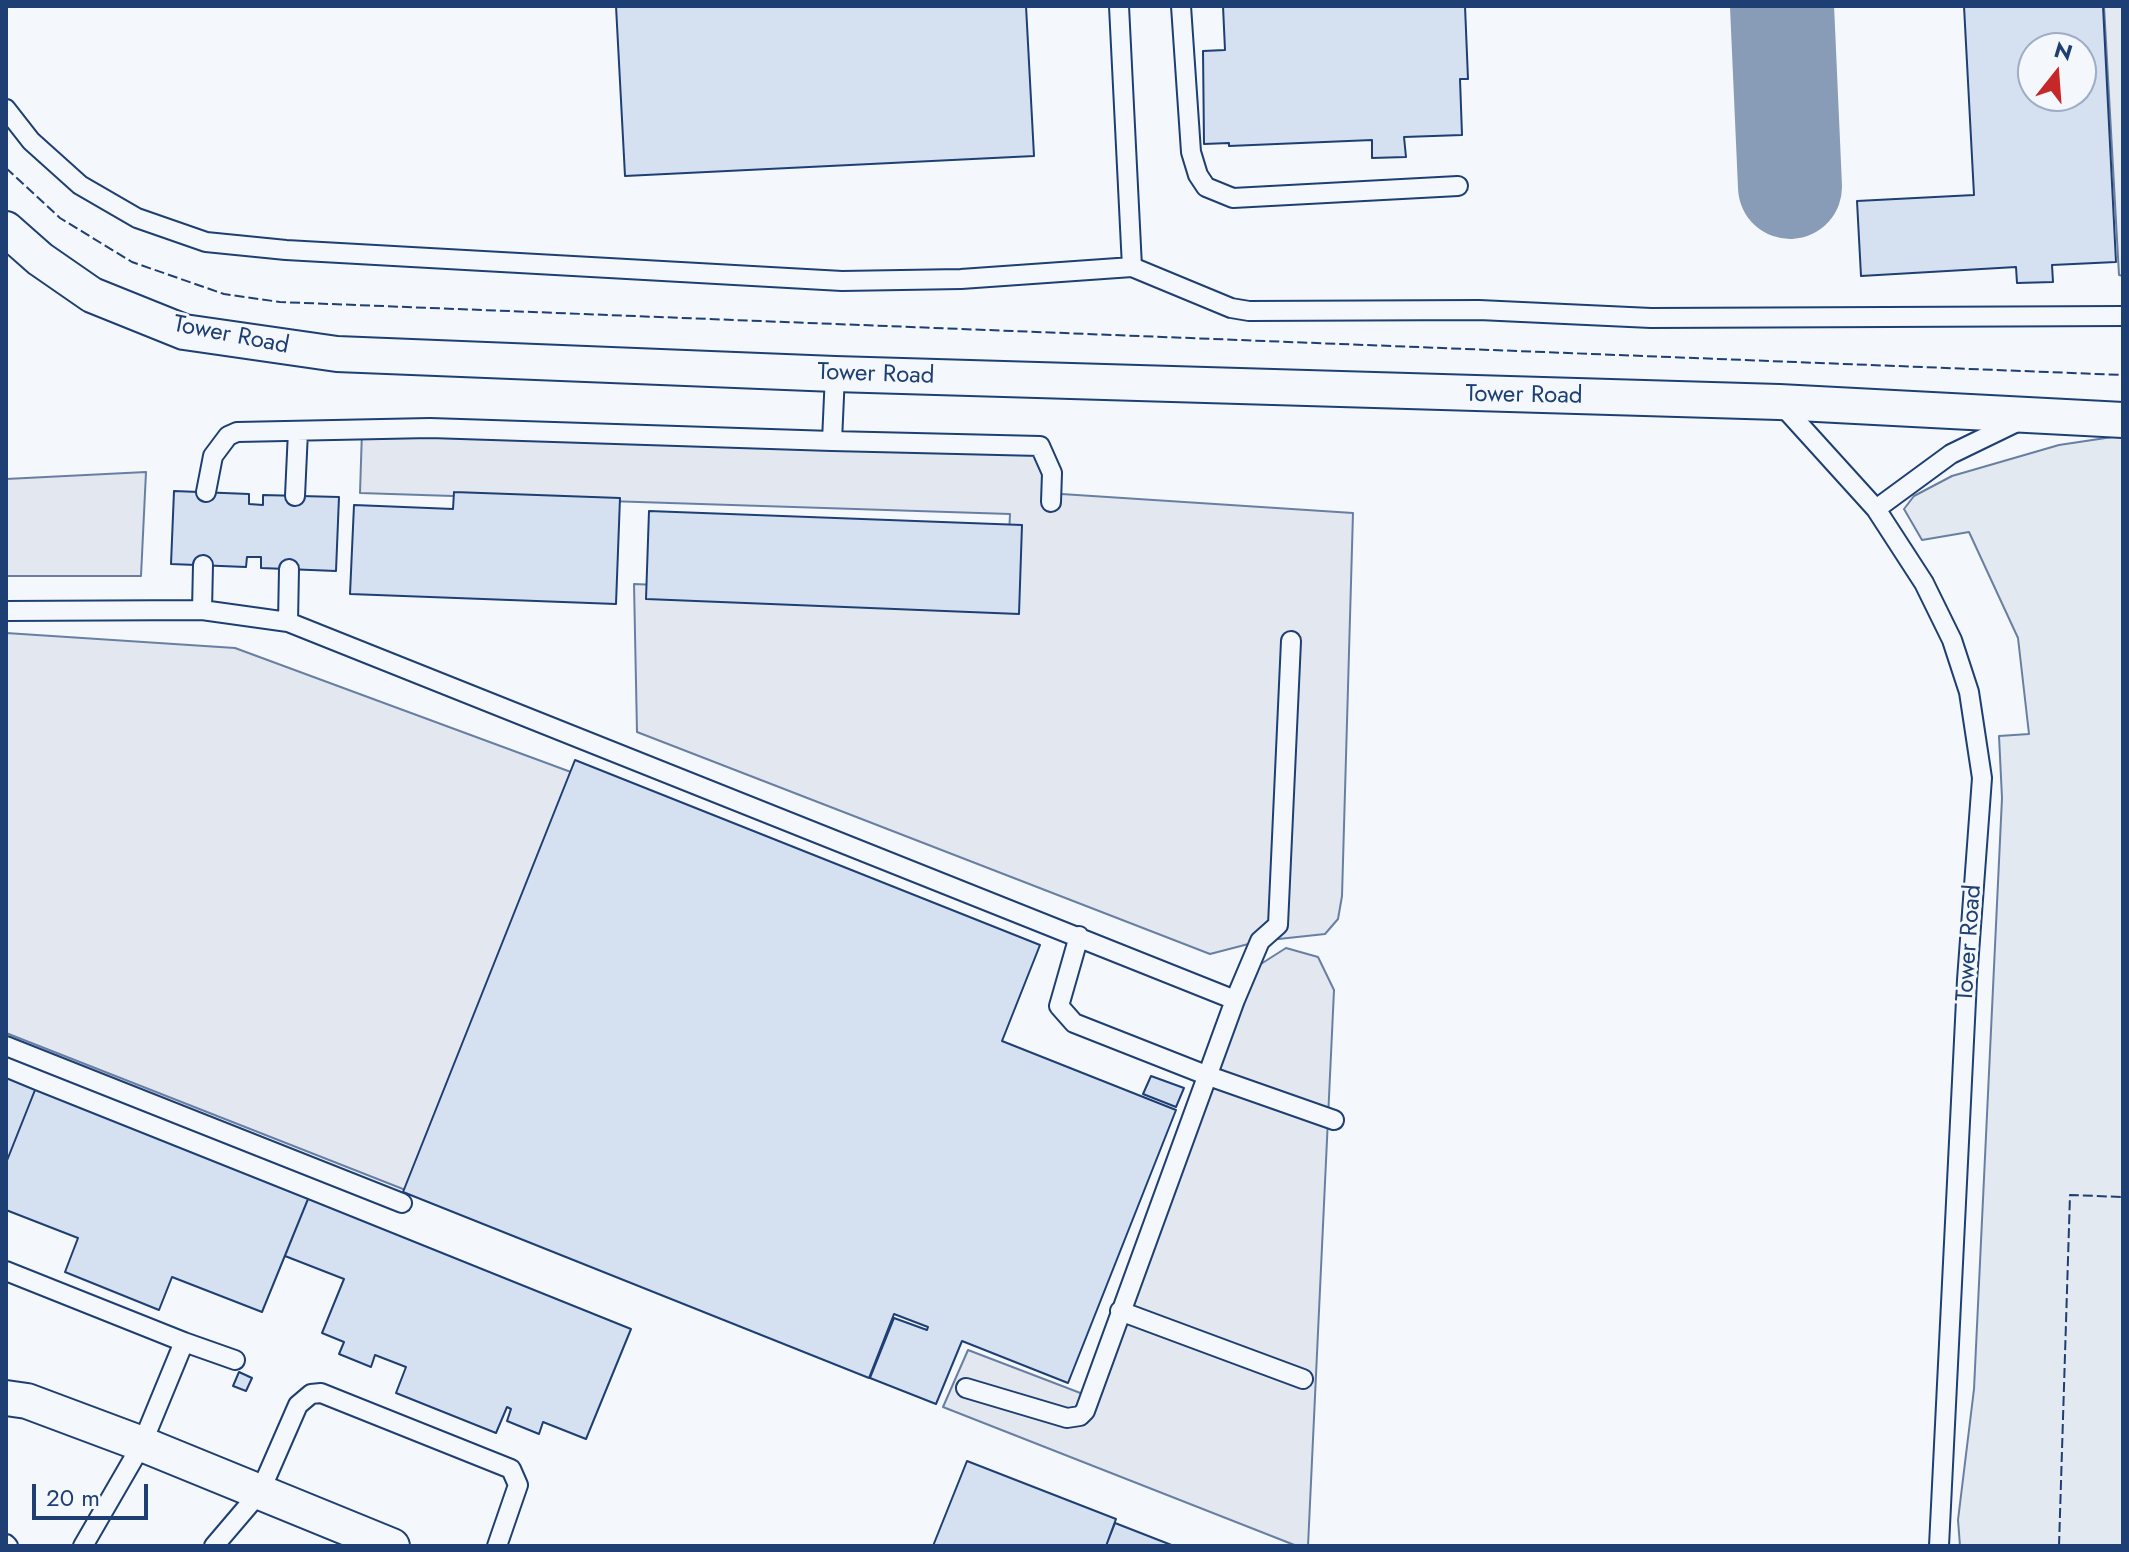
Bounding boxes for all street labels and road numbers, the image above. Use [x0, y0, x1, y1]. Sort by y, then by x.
street label: Tower Road [171, 311, 291, 361]
street label: Tower Road [817, 359, 935, 391]
street label: Tower Road [1465, 381, 1583, 411]
street label: Tower Road [1952, 884, 1988, 1002]

